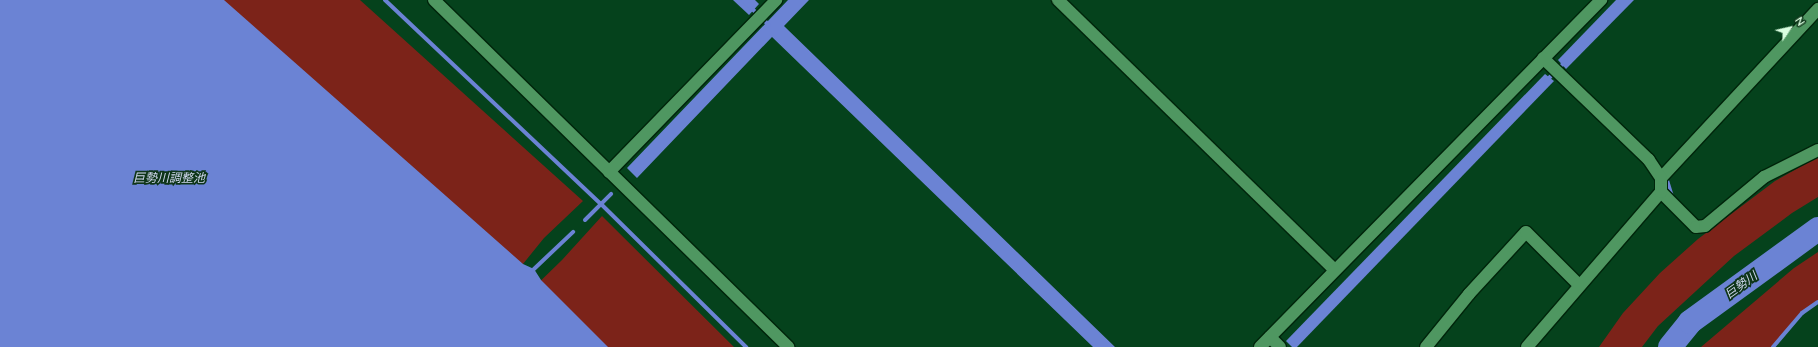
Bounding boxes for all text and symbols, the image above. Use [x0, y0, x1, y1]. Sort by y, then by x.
north arrow [1770, 8, 1810, 48]
text: N [1792, 14, 1808, 29]
water label: 巨勢川調整池 [133, 171, 205, 185]
water label: 巨勢川 [1722, 269, 1760, 301]

